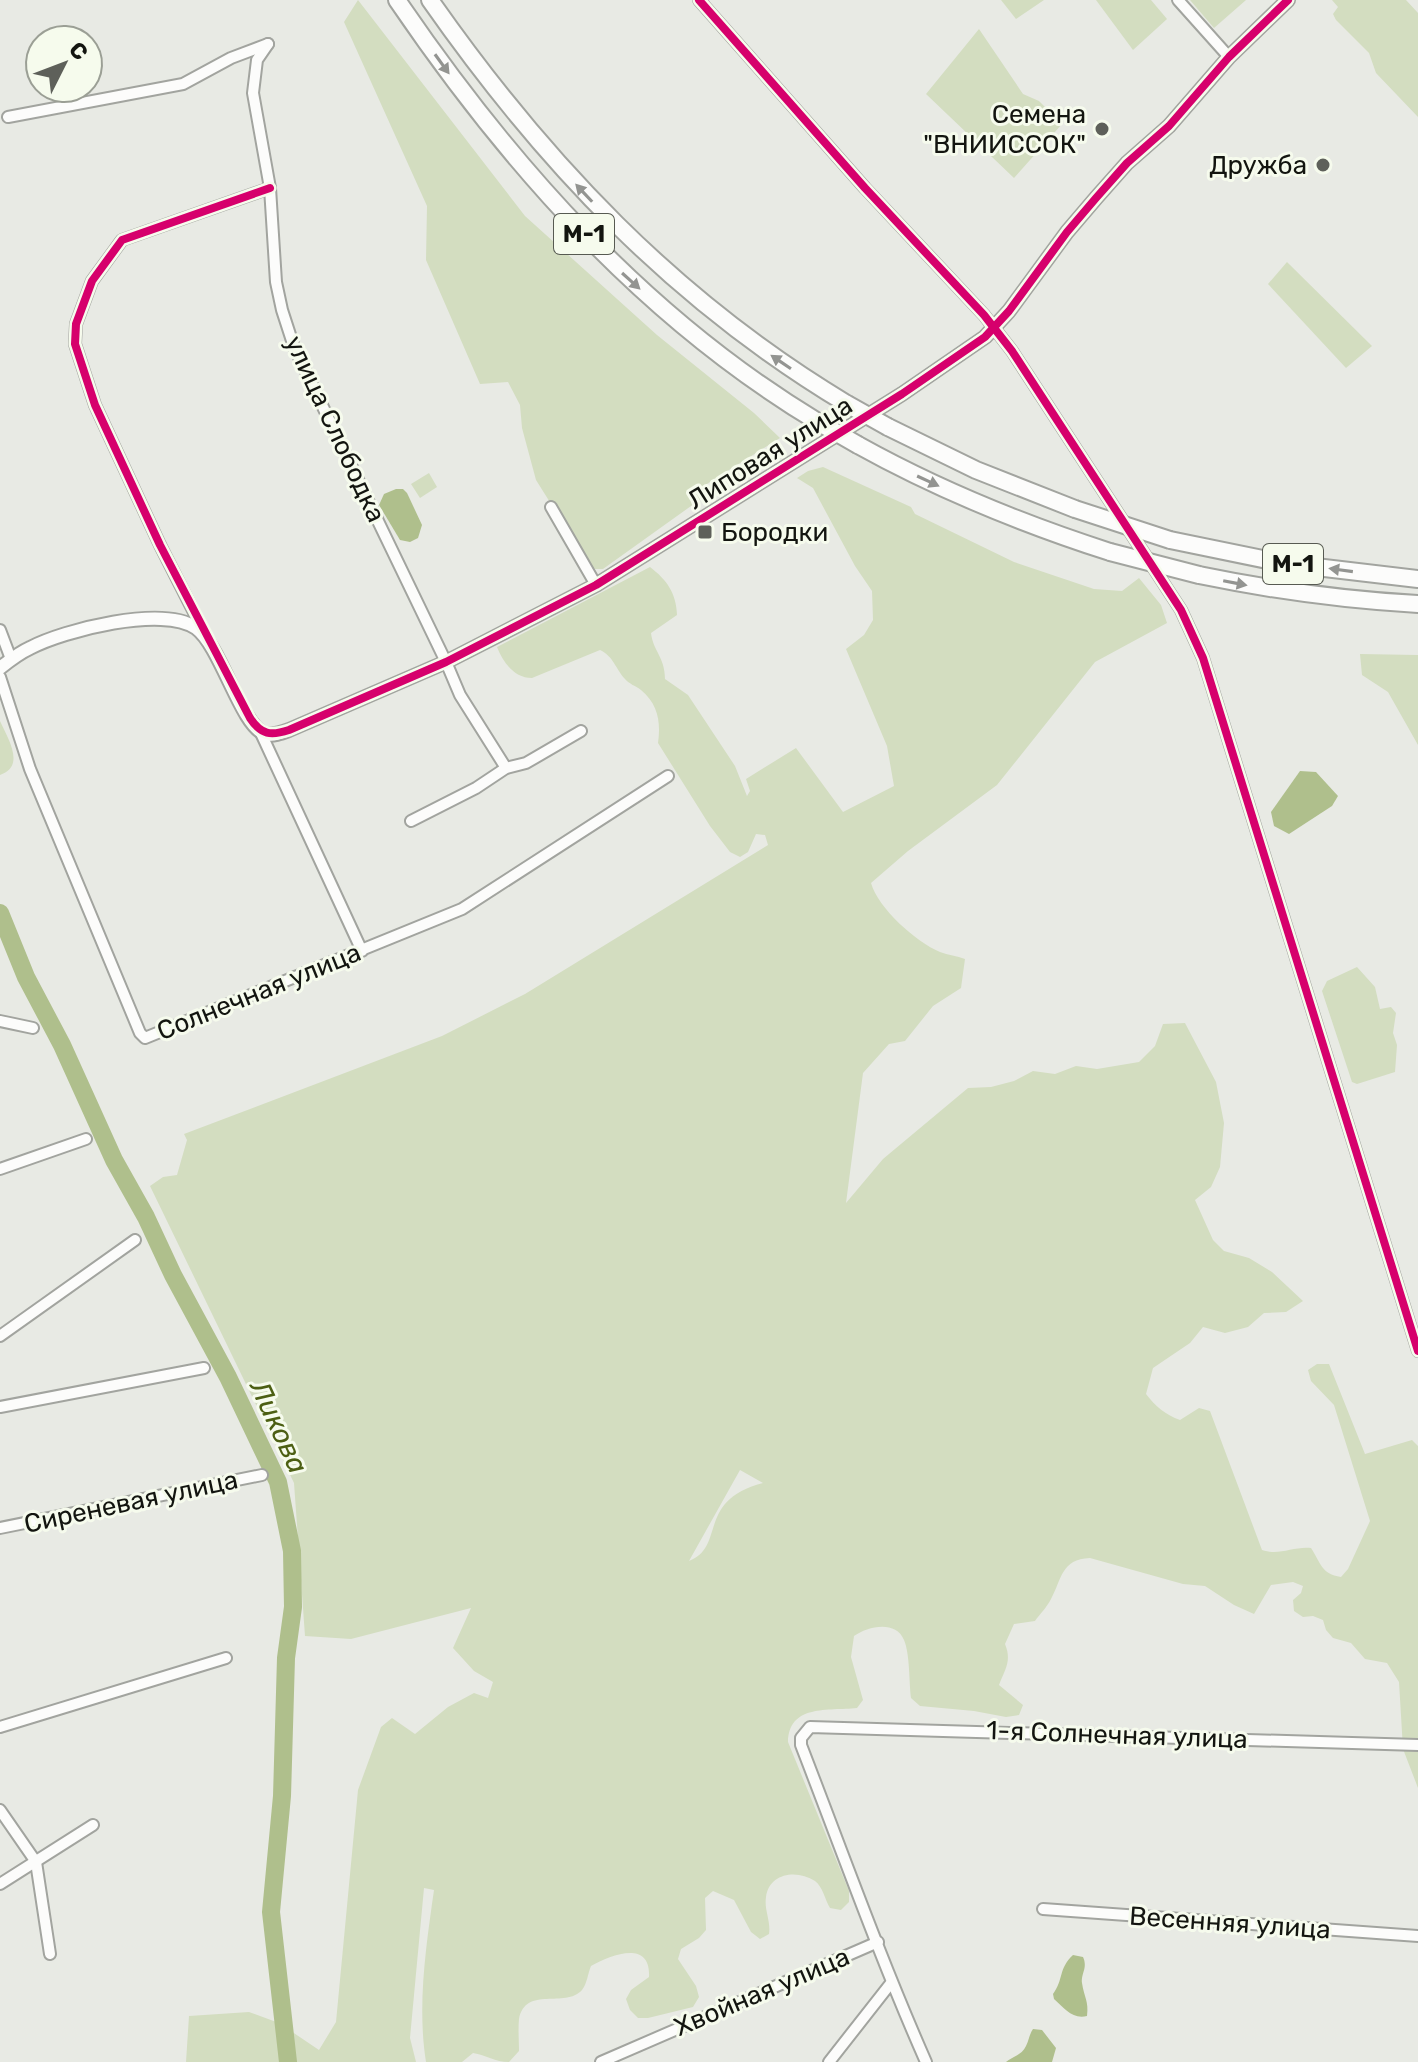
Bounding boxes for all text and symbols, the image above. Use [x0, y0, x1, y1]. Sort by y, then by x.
north arrow [24, 24, 104, 104]
text: С [63, 36, 94, 66]
one-way arrow [434, 53, 450, 74]
place label: Семена "ВНИИССОК" [923, 99, 1086, 160]
marker: Семена "ВНИИССОК" [1093, 120, 1111, 138]
place label: Дружба [1209, 150, 1307, 181]
marker: Дружба [1314, 156, 1332, 174]
one-way arrow [575, 183, 593, 202]
road number: М-1 [554, 214, 614, 254]
one-way arrow [622, 271, 641, 289]
street label: улица Слободка [278, 331, 392, 527]
one-way arrow [770, 355, 792, 370]
street label: Липовая улица [682, 390, 858, 516]
one-way arrow [916, 474, 940, 488]
place label: Бородки [721, 517, 828, 548]
marker: Бородки [696, 523, 714, 541]
road number: М-1 [1263, 544, 1323, 584]
one-way arrow [1328, 564, 1353, 577]
one-way arrow [1223, 577, 1248, 589]
street label: Солнечная улица [152, 937, 366, 1047]
water label: Ликова [242, 1374, 315, 1479]
street label: Сиреневая улица [21, 1464, 241, 1540]
street label: 1-я Солнечная улица [986, 1715, 1248, 1755]
street label: Весенняя улица [1128, 1900, 1332, 1946]
street label: Хвойная улица [670, 1941, 854, 2043]

